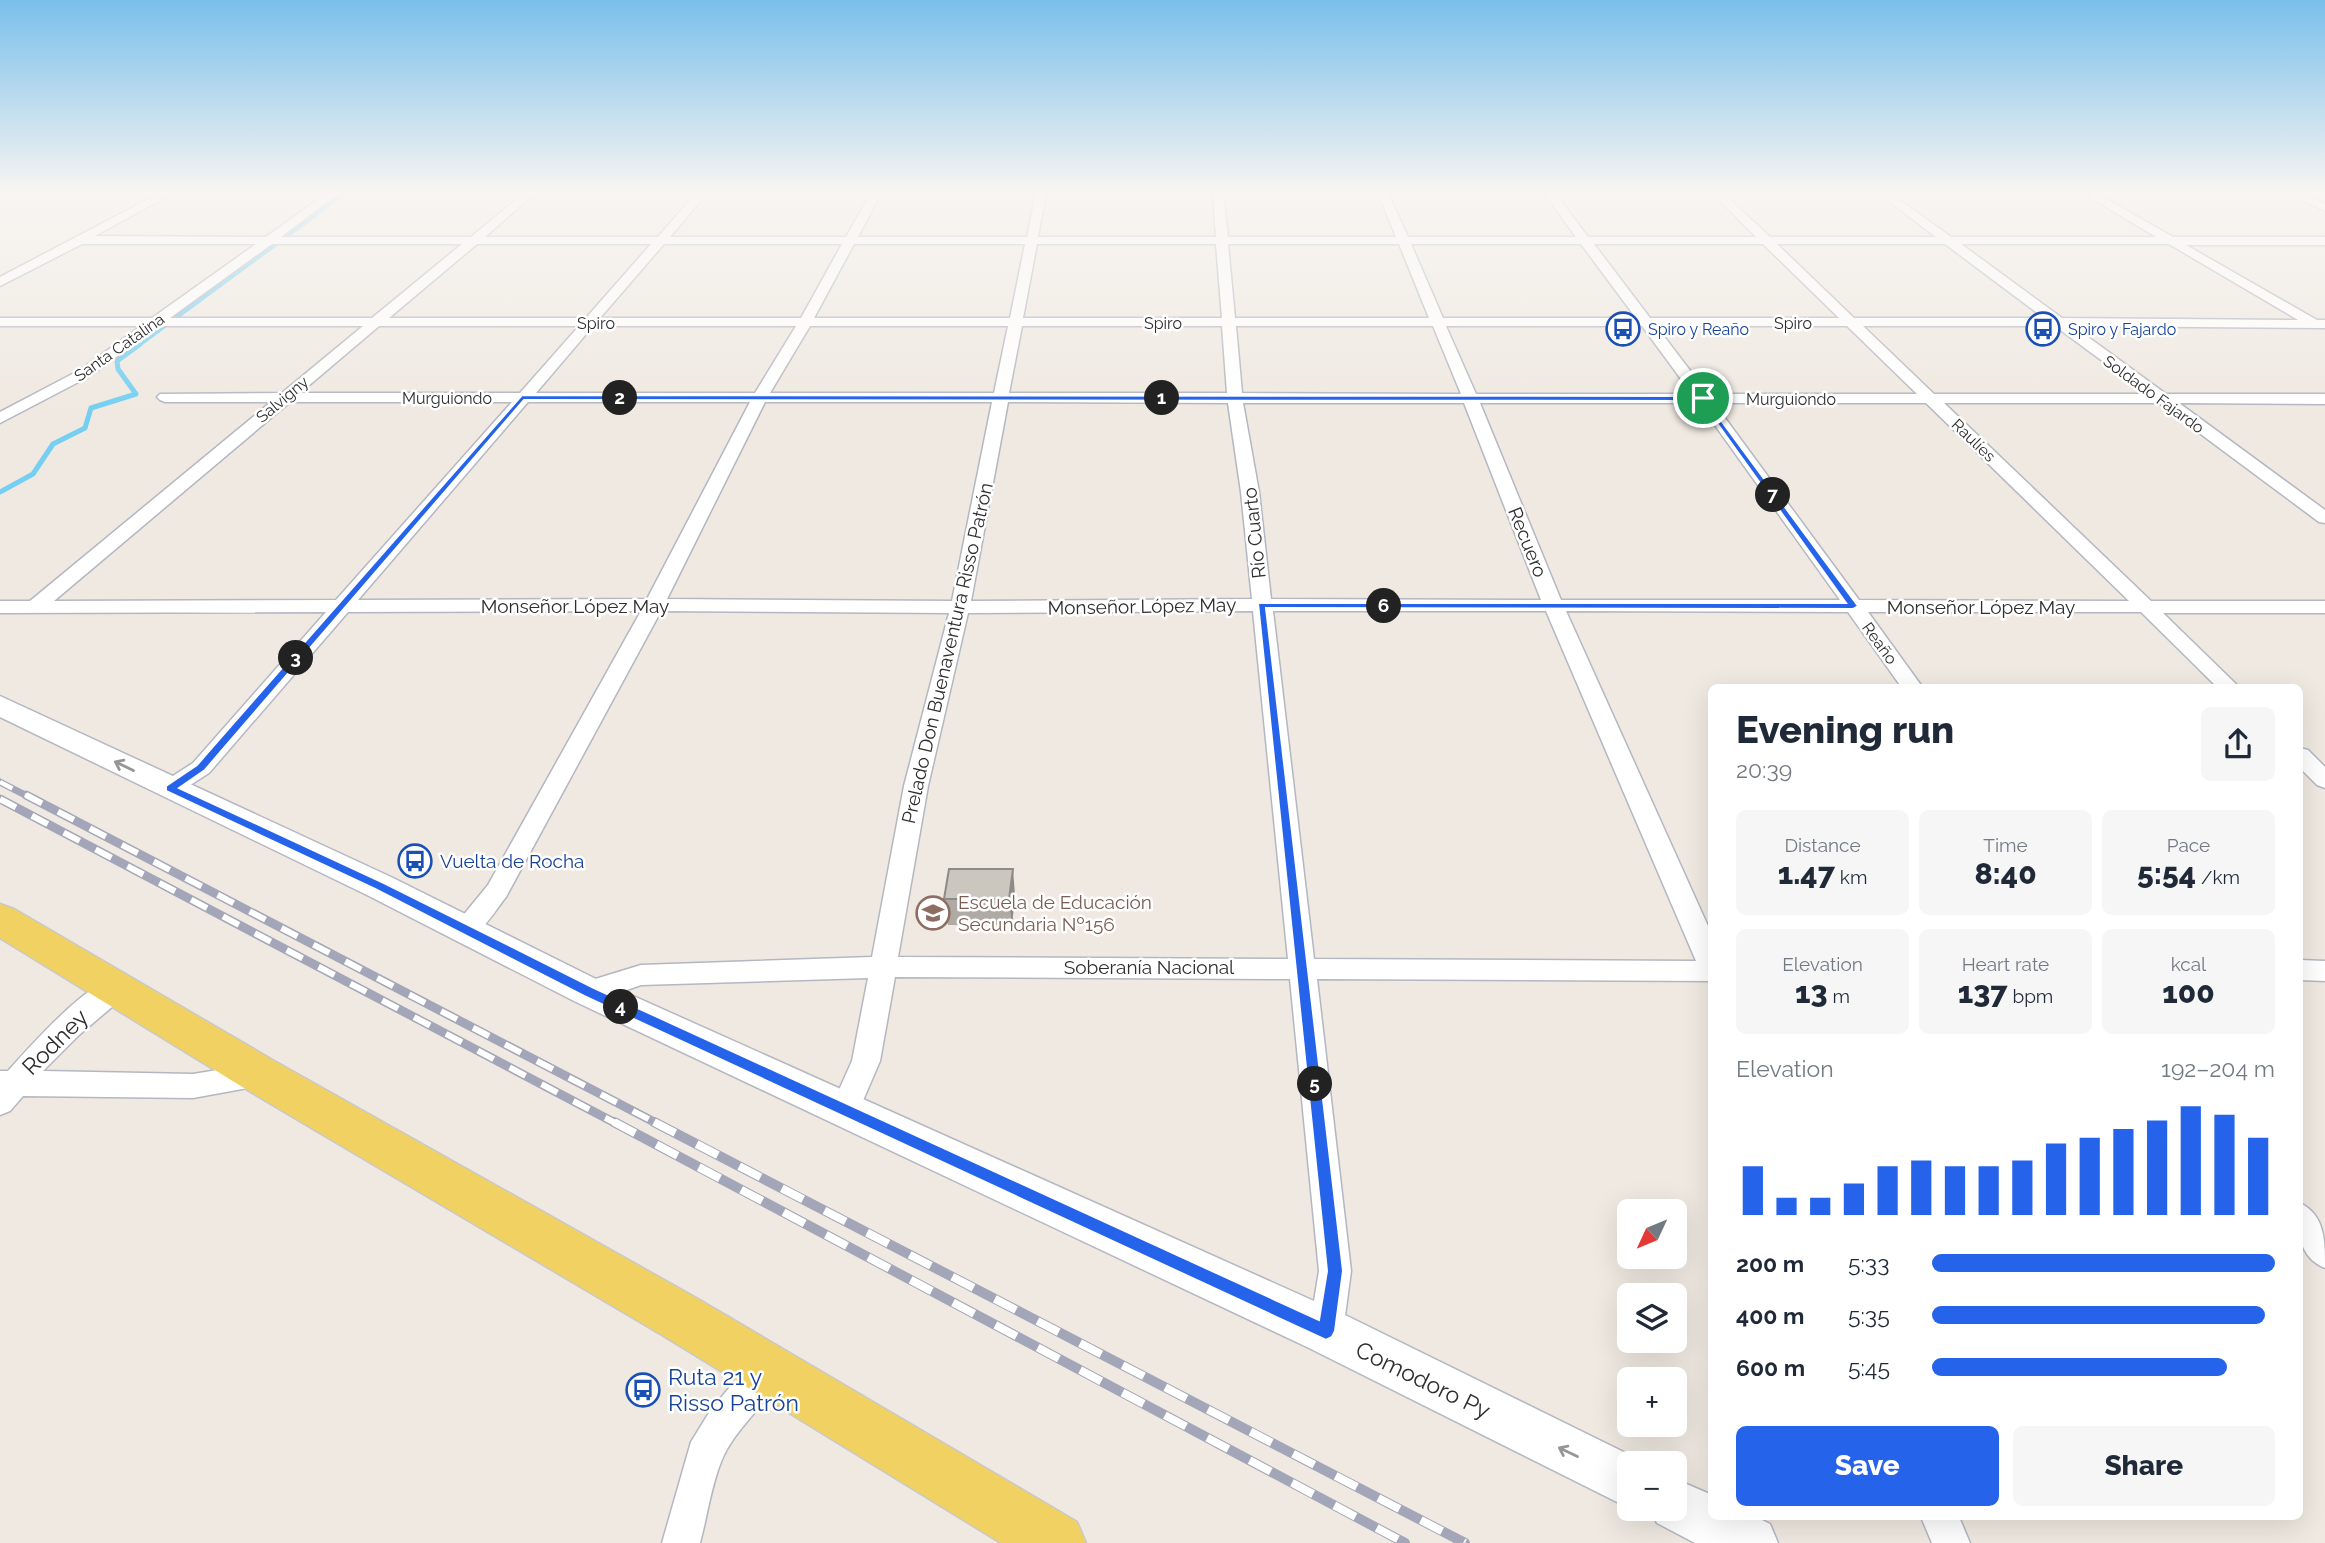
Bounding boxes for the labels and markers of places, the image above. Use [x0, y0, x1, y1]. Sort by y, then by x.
bus stop icon: Spiro y Reaño [1604, 310, 1642, 348]
bus stop icon: Spiro y Fajardo [2024, 310, 2062, 348]
place label: Spiro y Reaño [1648, 320, 1749, 339]
place label: Spiro y Fajardo [2068, 320, 2176, 339]
pin [1673, 368, 1733, 428]
pin: 2 [602, 380, 638, 416]
pin: 1 [1144, 380, 1180, 416]
pin: 7 [1756, 477, 1790, 512]
pin: 6 [1366, 588, 1402, 624]
pin: 3 [278, 640, 314, 676]
bus stop icon: Vuelta de Rocha [396, 842, 434, 880]
place label: Vuelta de Rocha [440, 850, 584, 872]
place label: Escuela de Educación Secundaria Nº156 [958, 891, 1152, 935]
school or university icon: Escuela de Educación Secundaria Nº156 [914, 894, 952, 932]
pin: 4 [604, 990, 638, 1024]
pin: 5 [1298, 1066, 1332, 1102]
place label: Ruta 21 y Risso Patrón [668, 1363, 799, 1416]
bus stop icon: Ruta 21 y Risso Patrón [624, 1371, 662, 1409]

